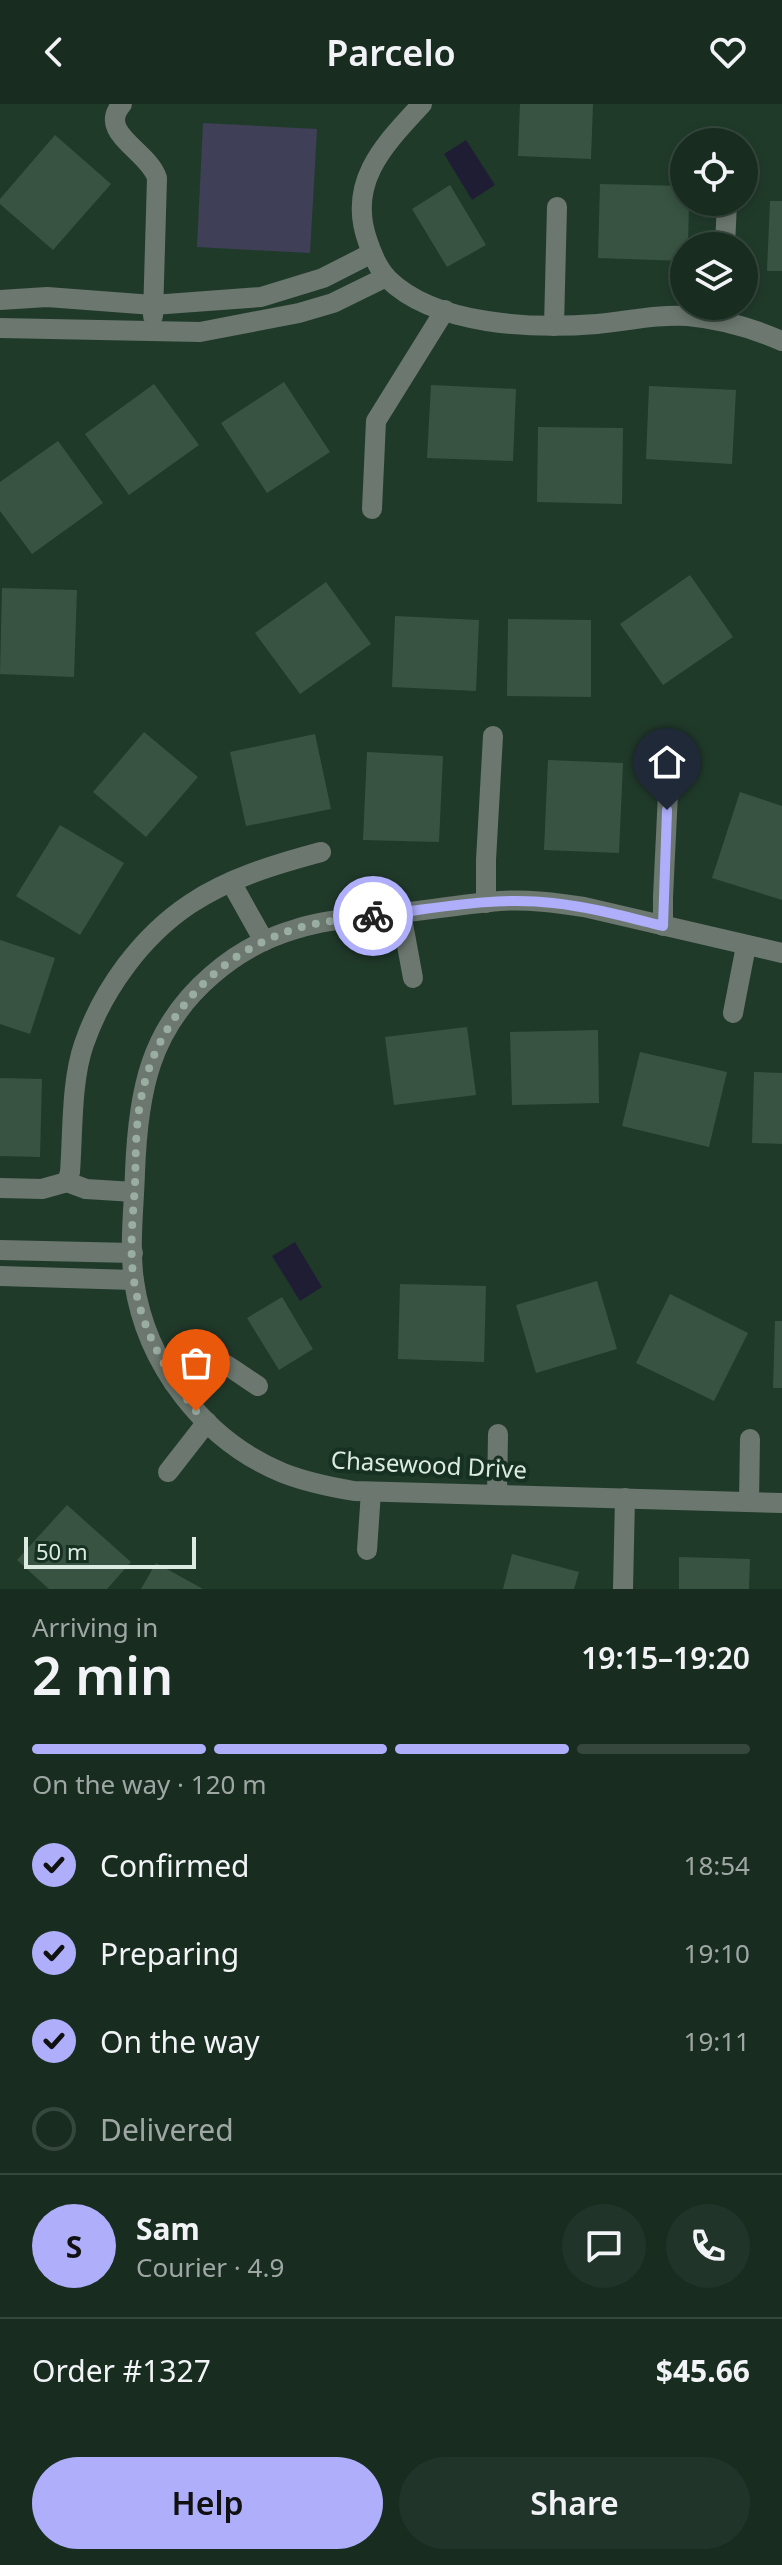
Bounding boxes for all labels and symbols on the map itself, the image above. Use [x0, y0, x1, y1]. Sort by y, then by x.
pin [633, 728, 701, 810]
courier [333, 876, 413, 956]
pin [162, 1329, 230, 1411]
street label: Chasewood Drive [330, 1442, 528, 1486]
scale bar [24, 1533, 196, 1569]

